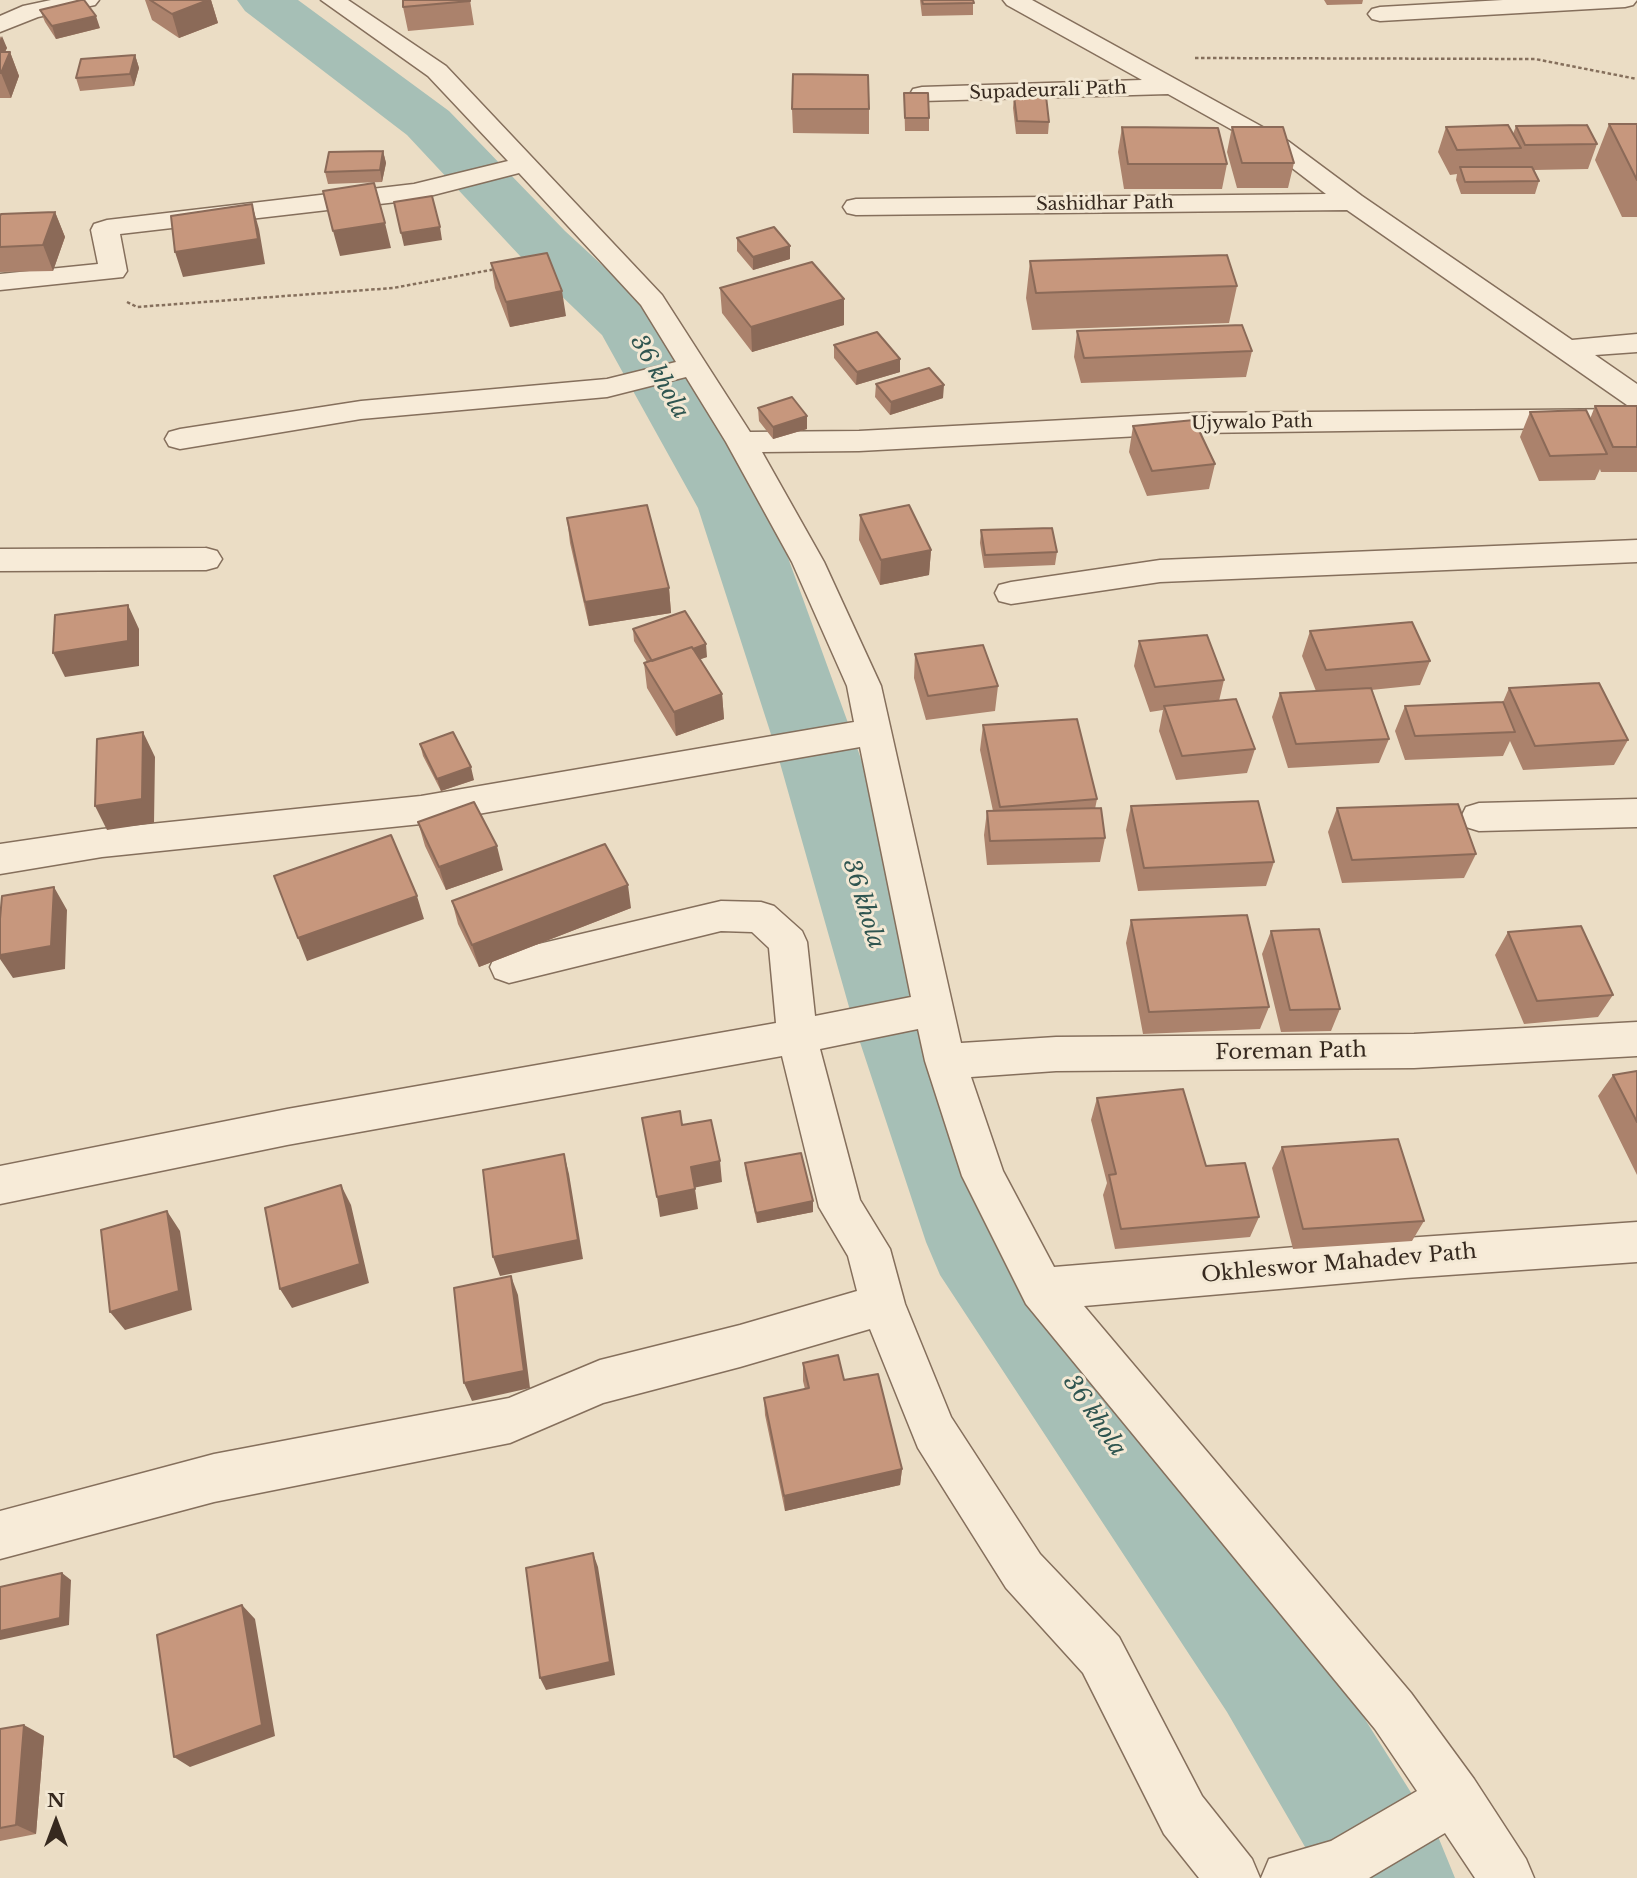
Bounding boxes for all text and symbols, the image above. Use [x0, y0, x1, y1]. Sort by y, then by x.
street label: Supadeurali Path [969, 77, 1127, 105]
street label: Sashidhar Path [1036, 192, 1174, 216]
water label: 36 khola [624, 330, 694, 424]
street label: Ujywalo Path [1191, 411, 1313, 435]
water label: 36 khola [836, 856, 890, 952]
street label: Foreman Path [1215, 1038, 1367, 1066]
street label: Okhleswor Mahadev Path [1200, 1239, 1478, 1289]
water label: 36 khola [1057, 1370, 1131, 1462]
north arrow [21, 1787, 91, 1857]
text: N [47, 1789, 65, 1812]

